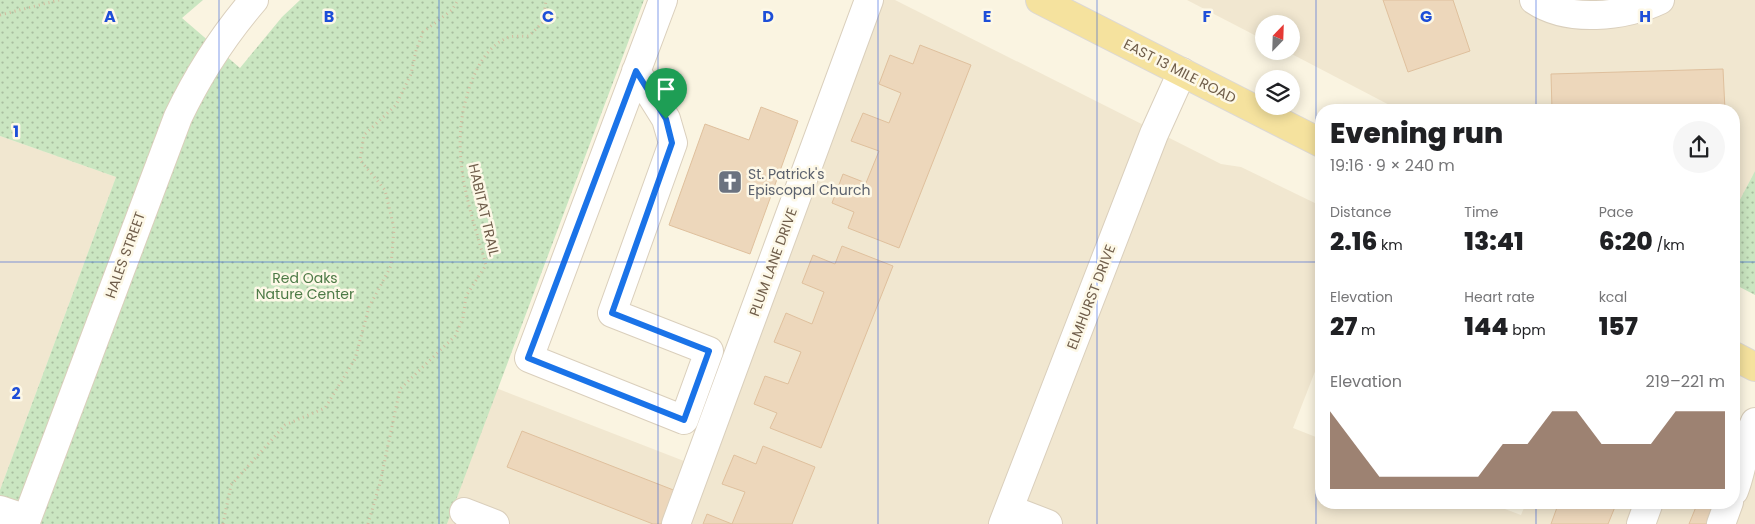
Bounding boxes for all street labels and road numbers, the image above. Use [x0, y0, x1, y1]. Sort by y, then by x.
street label: EAST 13 MILE ROAD [1120, 34, 1240, 108]
street label: HABITAT TRAIL [464, 162, 504, 258]
street label: PLUM LANE DRIVE [744, 205, 802, 319]
street label: HALES STREET [100, 209, 150, 301]
street label: ELMHURST DRIVE [1062, 242, 1120, 352]

